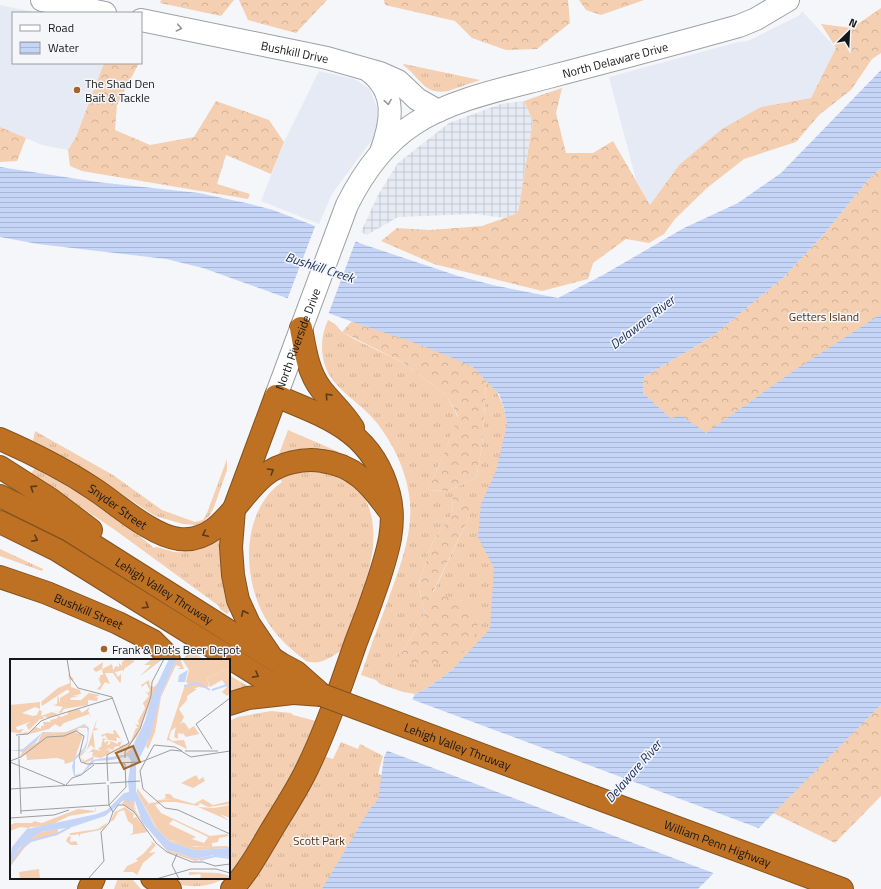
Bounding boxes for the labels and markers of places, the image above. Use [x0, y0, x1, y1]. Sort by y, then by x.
place label: The Shad Den Bait & Tackle [85, 74, 155, 107]
marker: The Shad Den Bait & Tackle [72, 85, 82, 95]
place label: Frank & Dot's Beer Depot [112, 640, 241, 659]
marker: Frank & Dot's Beer Depot [99, 644, 109, 654]

